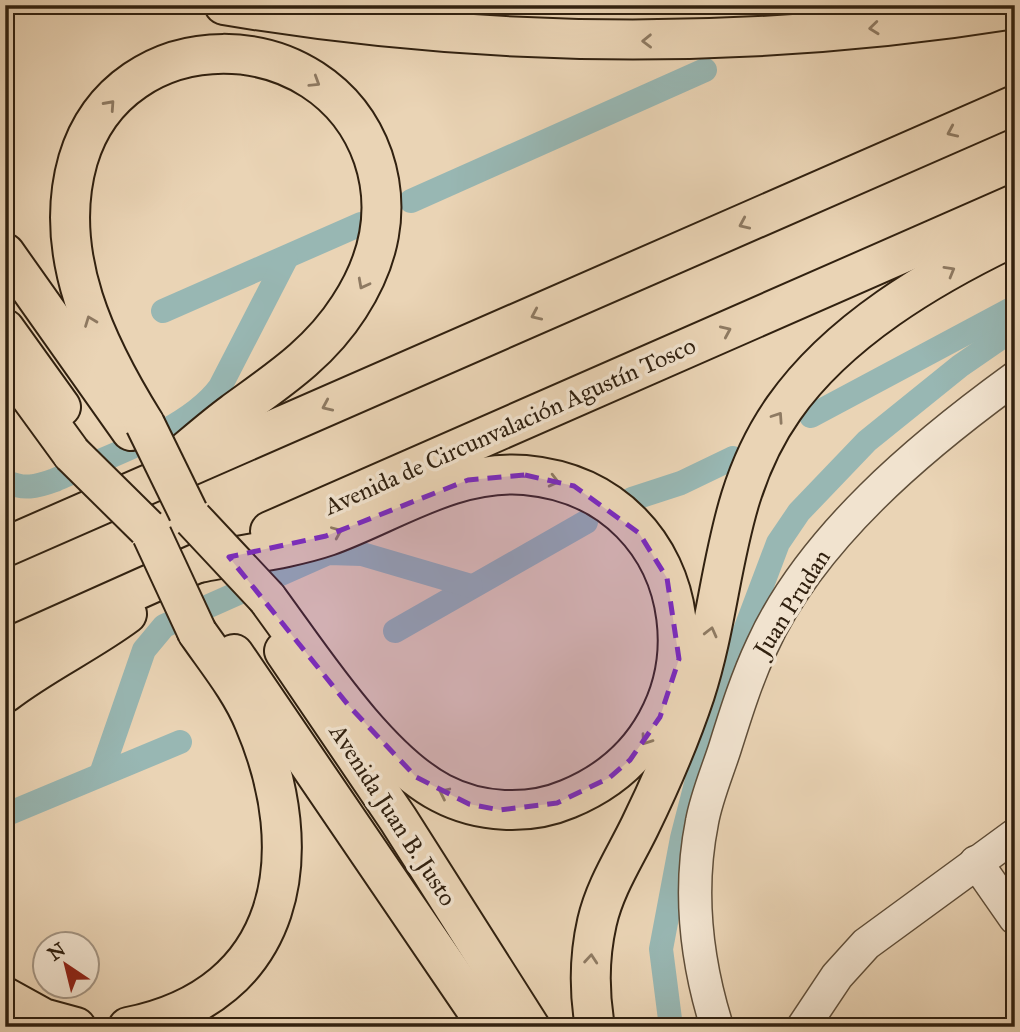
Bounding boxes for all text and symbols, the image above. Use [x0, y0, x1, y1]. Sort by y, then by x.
one-way arrow [868, 20, 880, 35]
one-way arrow [642, 33, 653, 48]
one-way arrow [307, 74, 320, 87]
one-way arrow [102, 100, 114, 113]
one-way arrow [947, 124, 960, 138]
one-way arrow [739, 215, 751, 229]
one-way arrow [943, 266, 955, 279]
one-way arrow [357, 276, 371, 289]
one-way arrow [530, 307, 543, 321]
one-way arrow [85, 315, 99, 327]
one-way arrow [719, 325, 731, 339]
street label: Avenida de Circunvalación Agustín Tosco [319, 330, 700, 522]
one-way arrow [322, 398, 334, 412]
one-way arrow [770, 412, 782, 425]
one-way arrow [548, 473, 560, 487]
one-way arrow [330, 526, 342, 540]
street label: Juan Prudan [746, 544, 837, 665]
one-way arrow [702, 626, 717, 638]
street label: Avenida Juan B. Justo [322, 718, 463, 912]
one-way arrow [641, 732, 654, 745]
one-way arrow [439, 788, 451, 802]
north arrow [32, 930, 102, 1000]
text: N [43, 937, 70, 966]
one-way arrow [584, 953, 599, 965]

